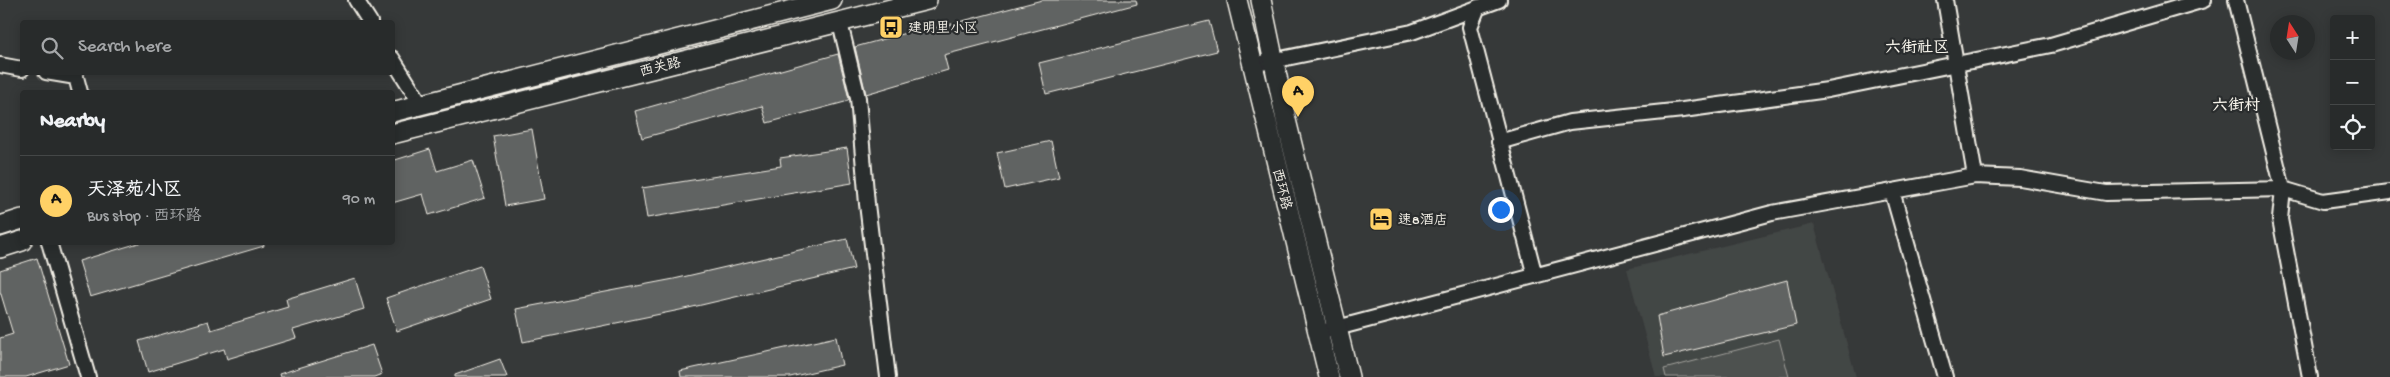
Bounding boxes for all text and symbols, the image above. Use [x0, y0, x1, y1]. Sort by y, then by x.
bus stop icon: 建明里小区 [878, 14, 904, 40]
north arrow [2270, 15, 2315, 60]
map controls [2330, 15, 2375, 150]
button: + [2330, 15, 2375, 60]
search box [20, 20, 395, 75]
place label: 建明里小区 [908, 20, 978, 38]
icon: search [38, 34, 66, 62]
text: Search here [78, 36, 172, 59]
district label: 六街社区 [1885, 39, 1949, 59]
street label: 西关路 [638, 54, 683, 82]
button: − [2330, 60, 2375, 105]
pin: A [1282, 76, 1314, 117]
district label: 六街村 [2212, 97, 2260, 117]
button: locate [2330, 105, 2375, 150]
text: Nearby [40, 110, 105, 135]
street label: 西环路 [1267, 167, 1295, 212]
text: 天泽苑小区 [87, 180, 182, 203]
text: A [51, 191, 61, 210]
text: 90 m [343, 191, 375, 210]
your location [1488, 197, 1514, 223]
hotel icon: 速8酒店 [1368, 206, 1394, 232]
text: Bus stop · 西环路 [87, 208, 202, 227]
place label: 速8酒店 [1398, 212, 1448, 230]

